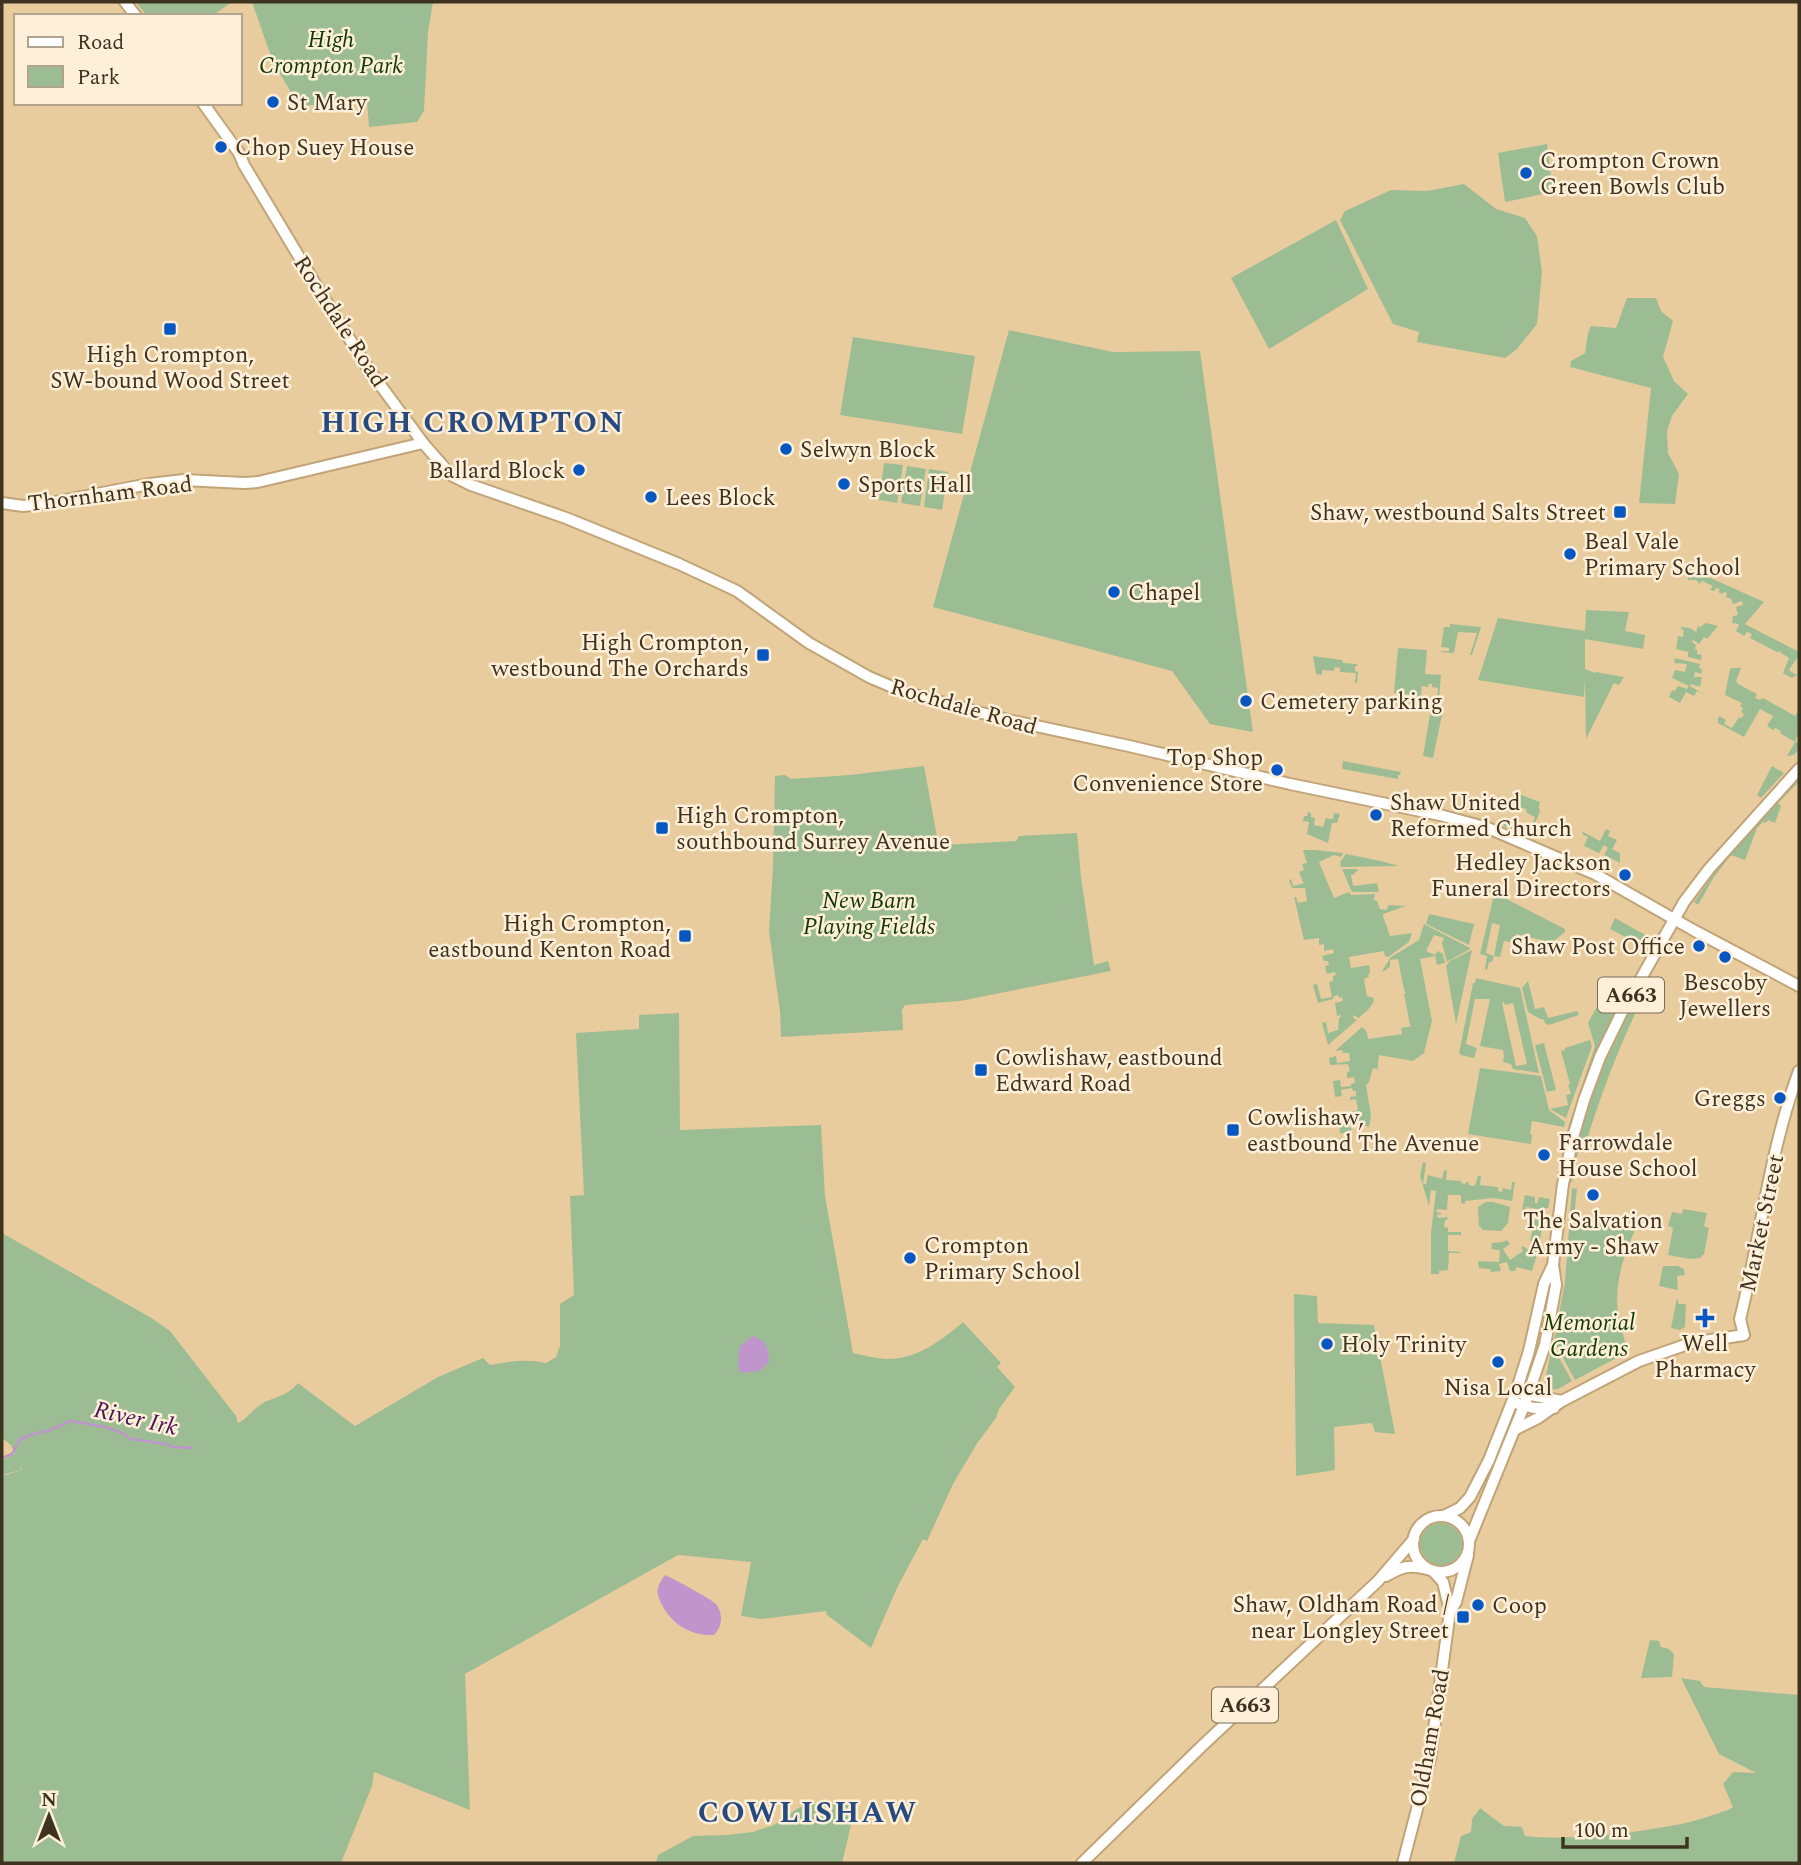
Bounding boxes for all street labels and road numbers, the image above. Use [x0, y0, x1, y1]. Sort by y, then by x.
street label: Rochdale Road [284, 249, 396, 395]
street label: Thornham Road [26, 467, 195, 522]
street label: Rochdale Road [886, 670, 1041, 745]
road number: A663 [1598, 978, 1664, 1012]
street label: Market Street [1731, 1151, 1794, 1296]
street label: Oldham Road [1401, 1666, 1460, 1810]
road number: A663 [1212, 1688, 1278, 1722]

